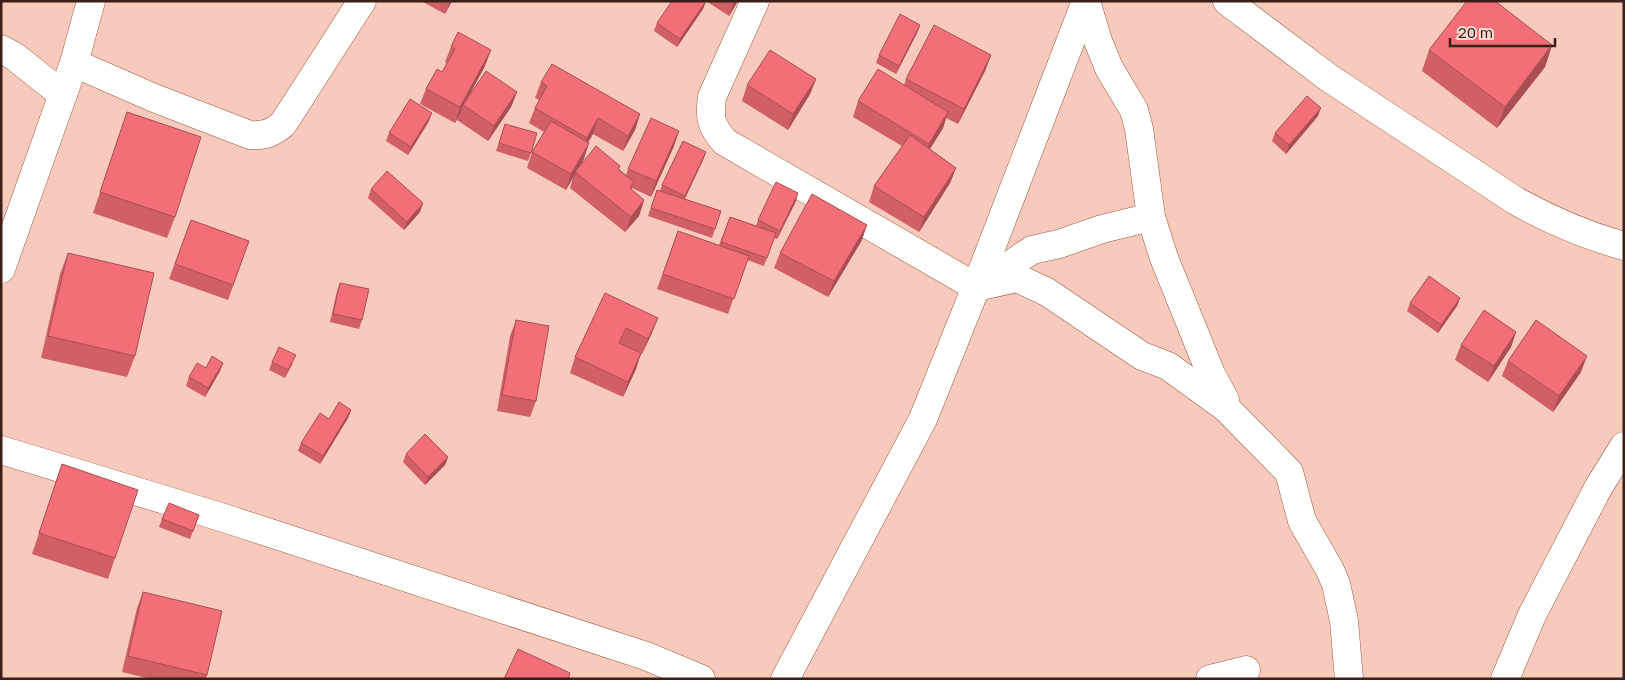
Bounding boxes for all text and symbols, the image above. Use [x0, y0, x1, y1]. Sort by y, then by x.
scale bar [1450, 15, 1555, 47]
text: 20 m [1458, 23, 1493, 41]

